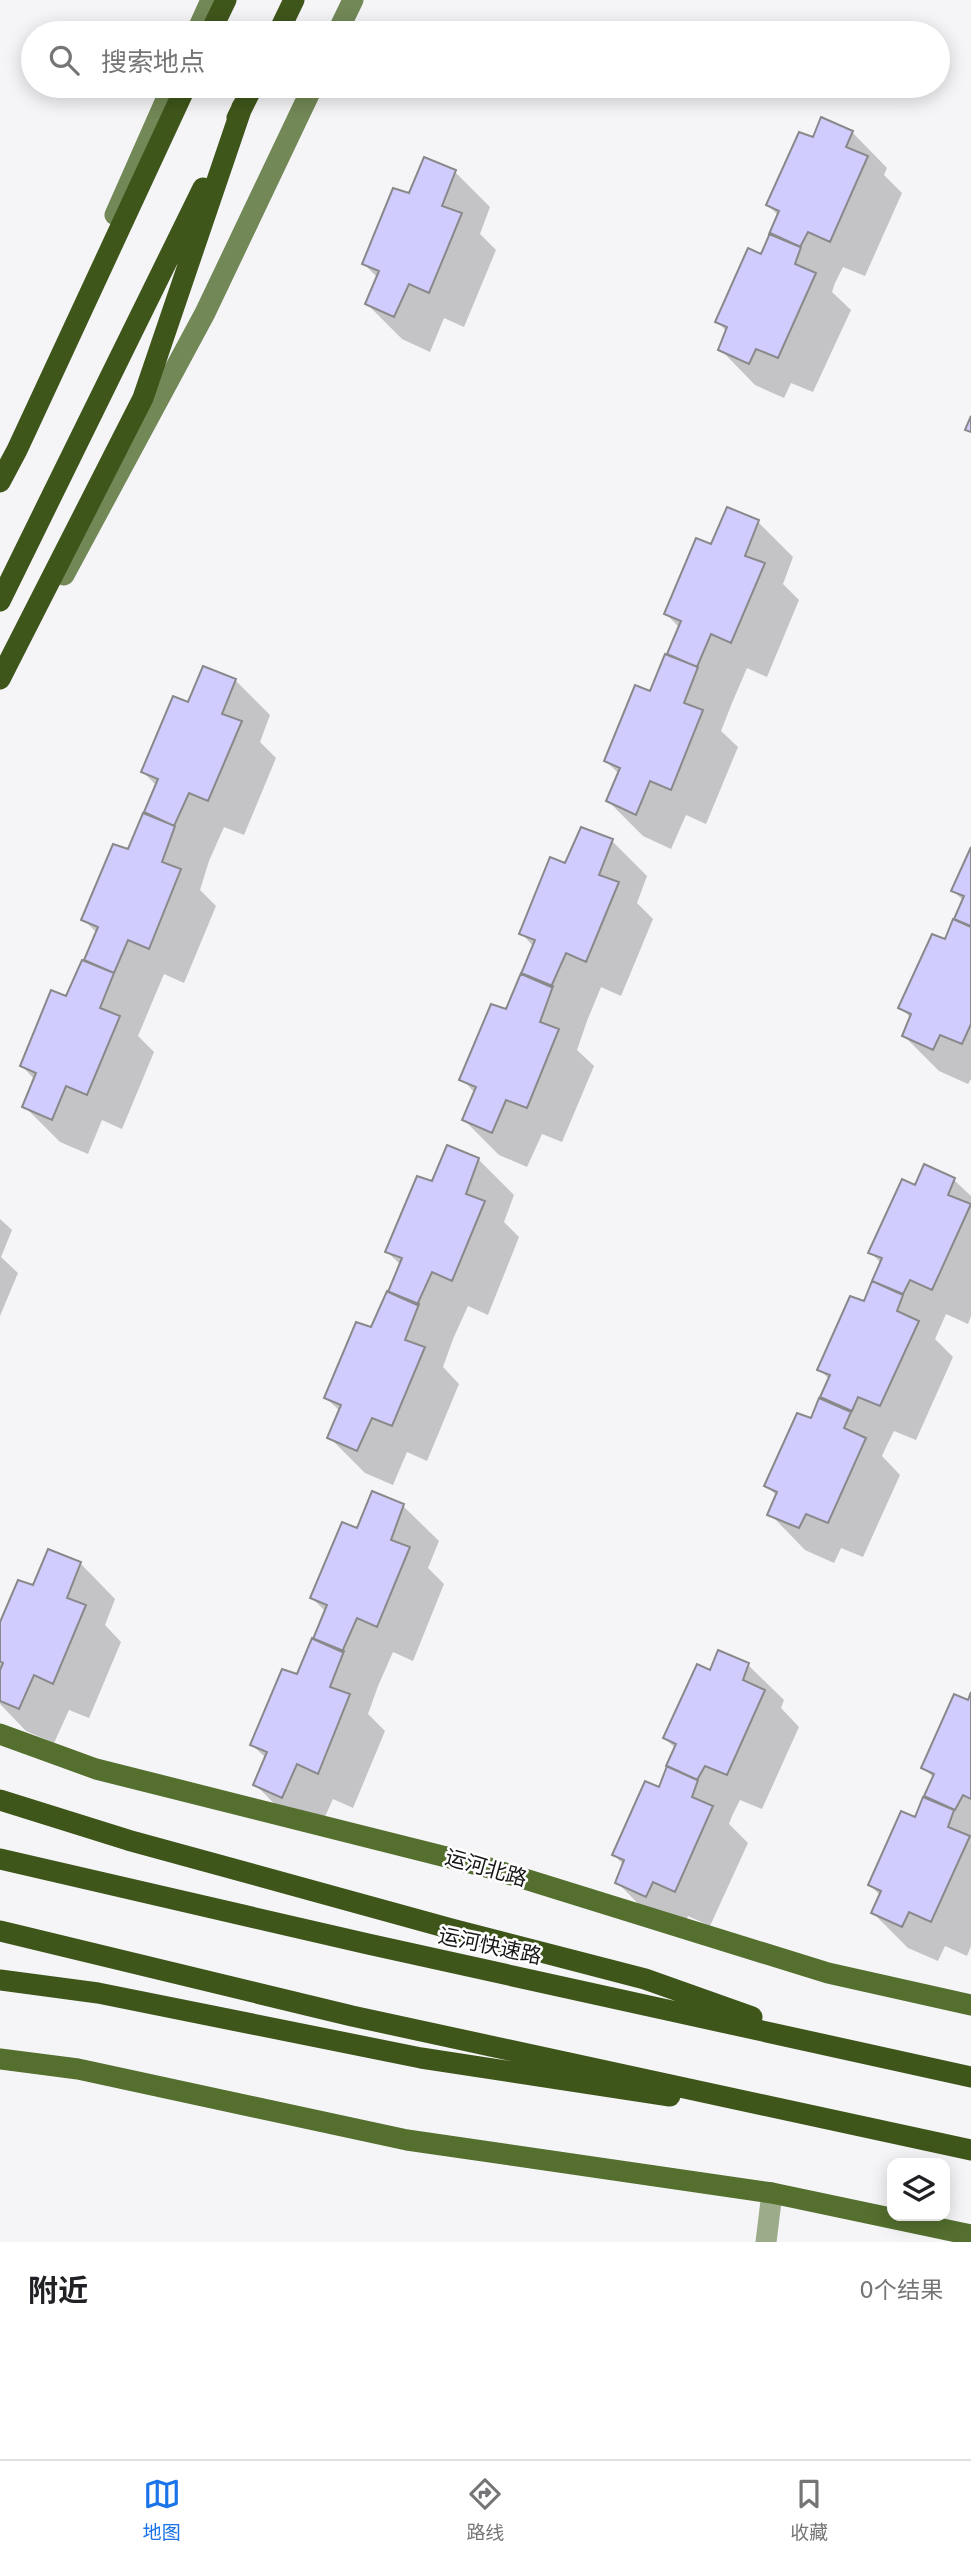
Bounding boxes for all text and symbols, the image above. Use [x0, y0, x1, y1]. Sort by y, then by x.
search box [21, 21, 950, 98]
icon: search [45, 41, 83, 79]
text: 搜索地点 [101, 47, 205, 77]
street label: 运河北路 [442, 1845, 530, 1891]
street label: 运河快速路 [436, 1923, 544, 1969]
map controls [887, 2158, 950, 2221]
button: layers [887, 2158, 950, 2221]
text: 附近 [28, 2273, 88, 2308]
text: 0个结果 [859, 2277, 943, 2303]
tab: 地图 [143, 2475, 181, 2544]
tab: 路线 [466, 2475, 504, 2544]
tab: 收藏 [790, 2475, 828, 2544]

